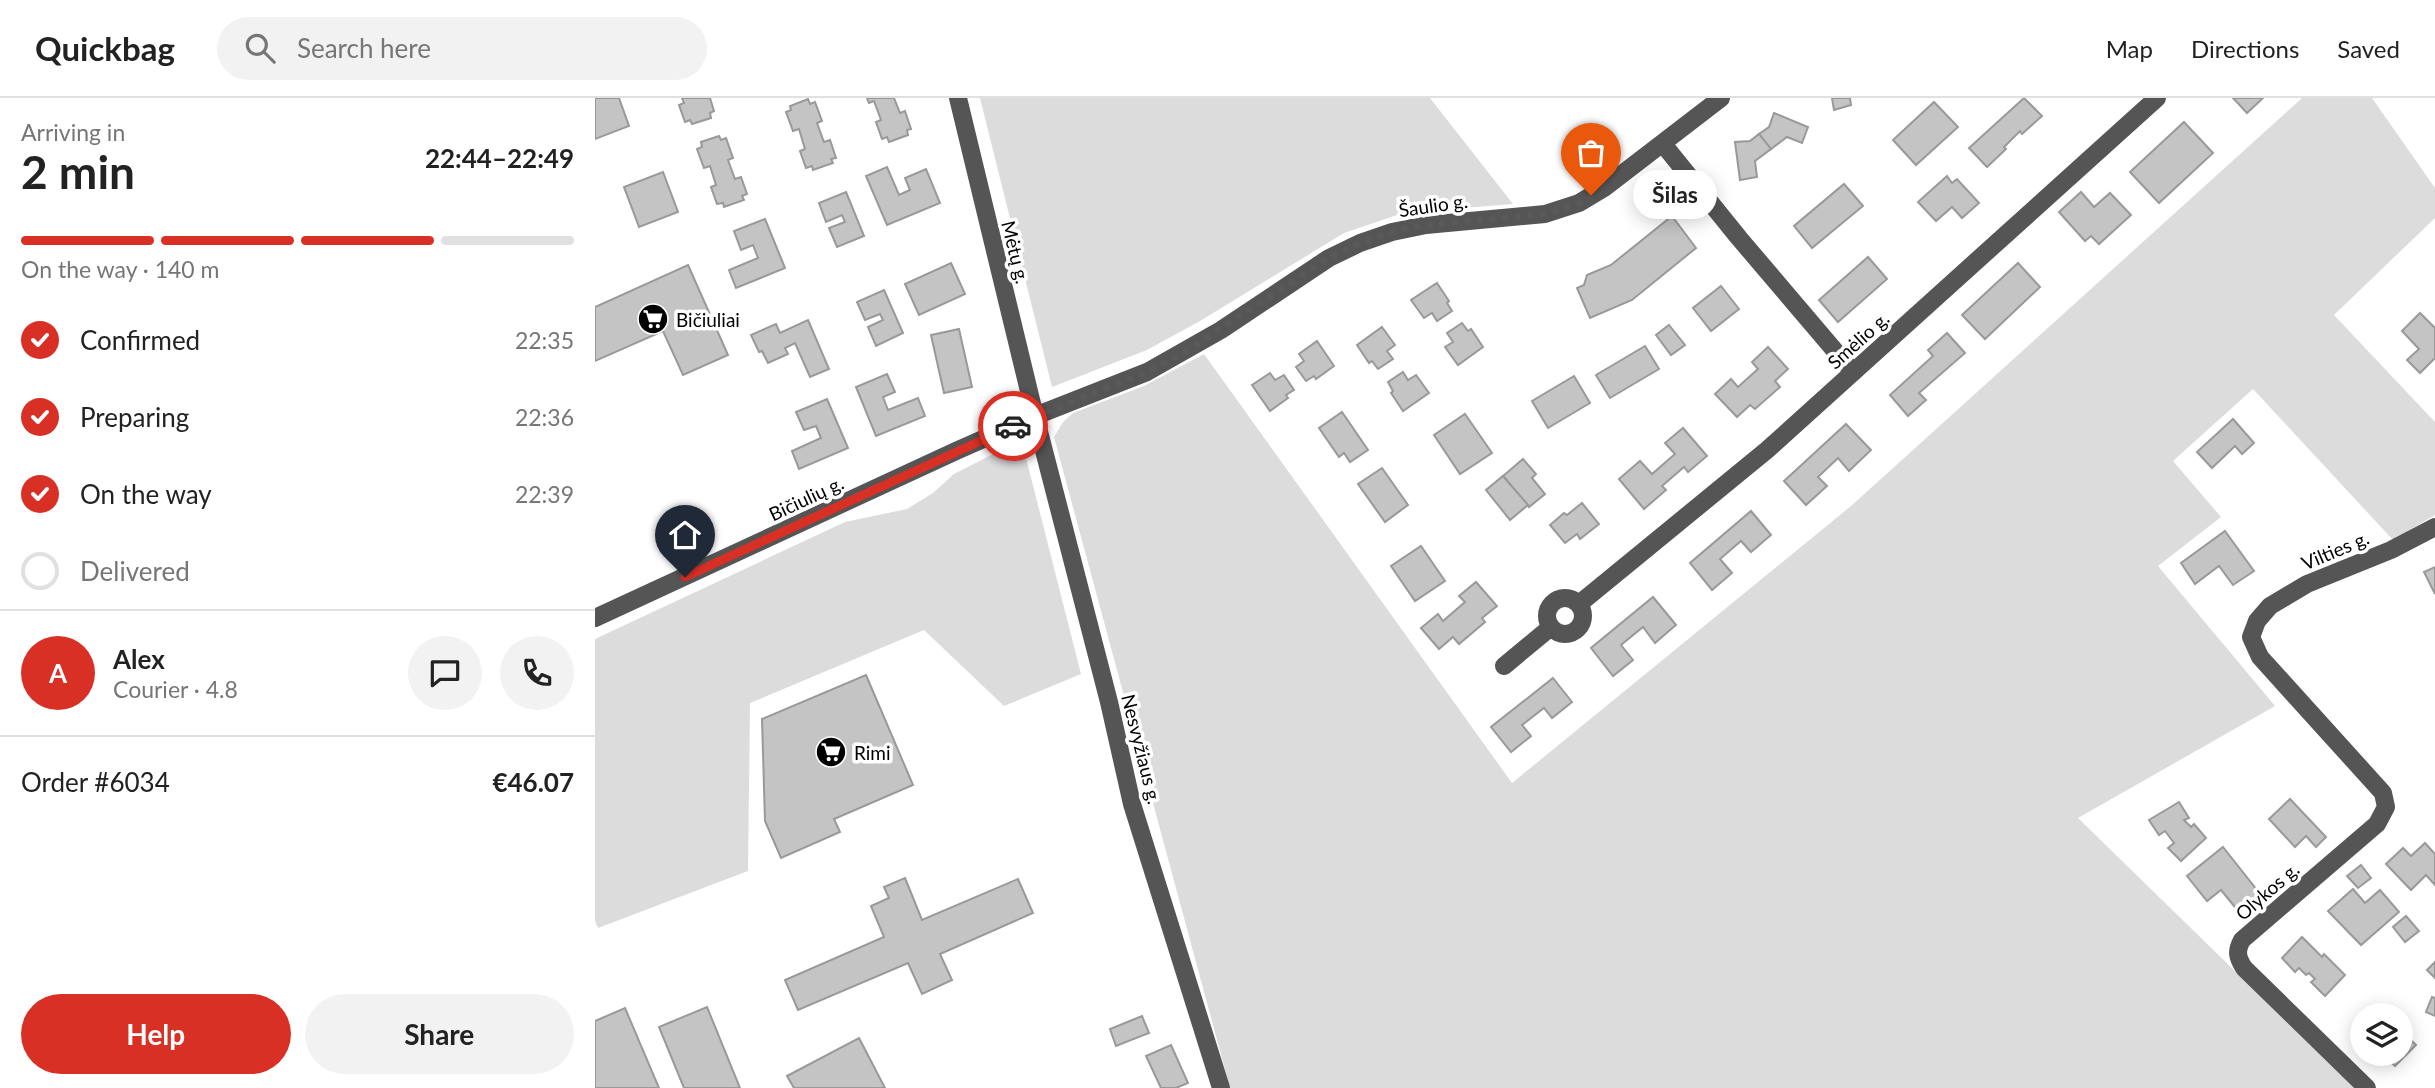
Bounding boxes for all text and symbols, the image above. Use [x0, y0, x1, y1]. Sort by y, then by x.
search box [217, 17, 707, 80]
text: Quickbag [35, 28, 175, 68]
icon: search [241, 29, 279, 67]
text: Search here [297, 32, 431, 64]
text: Map [2106, 34, 2153, 63]
text: Directions [2191, 34, 2299, 63]
text: Saved [2337, 34, 2400, 63]
text: Arriving in [21, 118, 125, 146]
pin [1561, 123, 1621, 195]
icon: bag [1572, 134, 1610, 172]
text: 22:44–22:49 [425, 142, 574, 174]
text: 2 min [21, 144, 135, 199]
callout: Šilas [1633, 170, 1717, 220]
text: Šilas [1652, 180, 1698, 208]
street label: Šaulio g. [1397, 189, 1469, 221]
street label: Mėtų g. [997, 218, 1035, 286]
text: On the way · 140 m [21, 255, 220, 283]
supermarket icon: Bičiuliai [636, 302, 670, 336]
street label: Smėlio g. [1823, 306, 1893, 374]
place label: Bičiuliai [676, 308, 740, 331]
icon: check [21, 321, 59, 359]
text: Confirmed [80, 324, 200, 356]
text: 22:35 [515, 326, 574, 354]
courier [978, 391, 1048, 461]
icon: check [21, 398, 59, 436]
text: Preparing [80, 401, 189, 433]
text: 22:36 [515, 403, 574, 431]
icon: car [994, 407, 1032, 445]
street label: Bičiulių g. [765, 471, 847, 525]
icon: check [21, 475, 59, 513]
text: On the way [80, 478, 212, 510]
text: 22:39 [515, 480, 574, 508]
pin [655, 505, 715, 577]
icon: home [666, 516, 704, 554]
street label: Vilties g. [2298, 526, 2372, 574]
text: Delivered [80, 555, 190, 587]
button: chat [408, 636, 482, 710]
button: phone [500, 636, 574, 710]
text: Alex [113, 643, 165, 675]
text: A [49, 657, 67, 689]
text: Courier · 4.8 [113, 675, 238, 703]
street label: Nesvyžiaus g. [1117, 692, 1167, 806]
supermarket icon: Rimi [814, 735, 848, 769]
place label: Rimi [854, 741, 891, 764]
text: Order #6034 [21, 766, 170, 798]
text: €46.07 [492, 766, 574, 798]
street label: Olykos g. [2231, 857, 2303, 925]
button: Help [21, 994, 291, 1074]
button: Share [305, 994, 574, 1074]
map controls [2350, 1003, 2413, 1066]
button: layers [2350, 1003, 2413, 1066]

